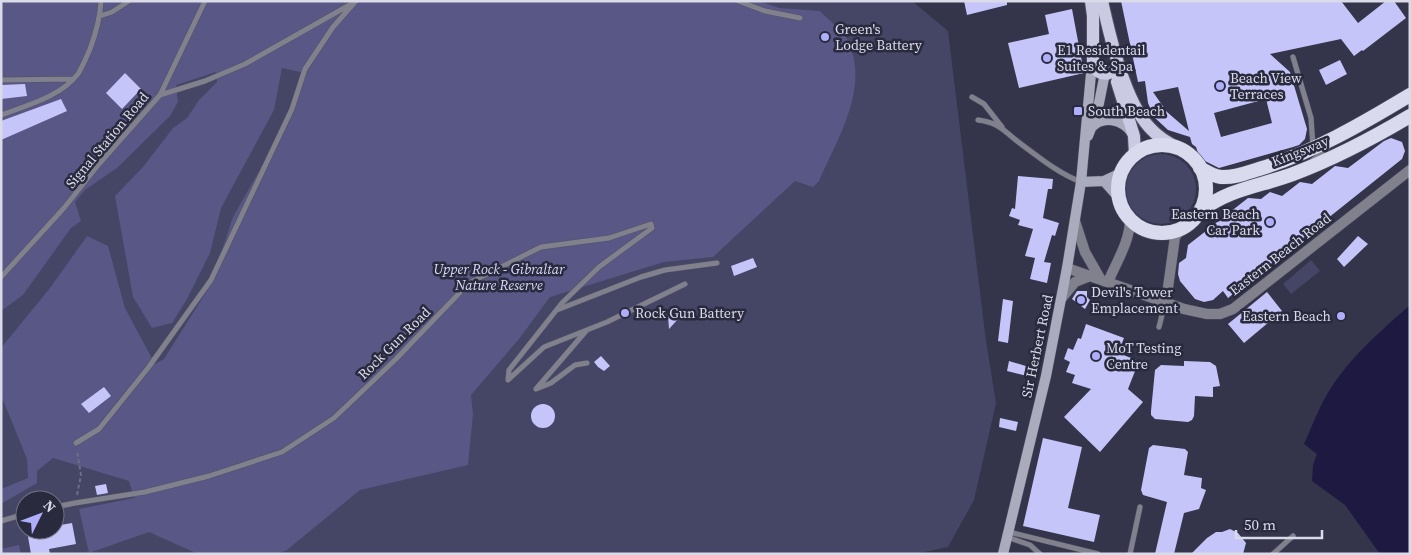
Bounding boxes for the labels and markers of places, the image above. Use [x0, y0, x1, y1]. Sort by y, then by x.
place label: Green's Lodge Battery [835, 19, 923, 55]
marker: Green's Lodge Battery [819, 31, 831, 43]
place label: E1 Residentail Suites & Spa [1057, 40, 1146, 76]
marker: E1 Residentail Suites & Spa [1041, 52, 1053, 64]
place label: Beach View Terraces [1230, 68, 1302, 104]
marker: Beach View Terraces [1214, 80, 1226, 92]
place label: South Beach [1088, 101, 1165, 121]
marker: South Beach [1072, 105, 1084, 117]
place label: Eastern Beach Car Park [1171, 204, 1260, 240]
marker: Eastern Beach Car Park [1264, 216, 1276, 228]
place label: Devil's Tower Emplacement [1091, 282, 1178, 318]
marker: Devil's Tower Emplacement [1075, 294, 1087, 306]
place label: Rock Gun Battery [635, 303, 745, 323]
place label: Eastern Beach [1242, 306, 1331, 326]
marker: Rock Gun Battery [619, 307, 631, 319]
marker: Eastern Beach [1335, 310, 1347, 322]
place label: MoT Testing Centre [1106, 338, 1182, 374]
marker: MoT Testing Centre [1090, 350, 1102, 362]

